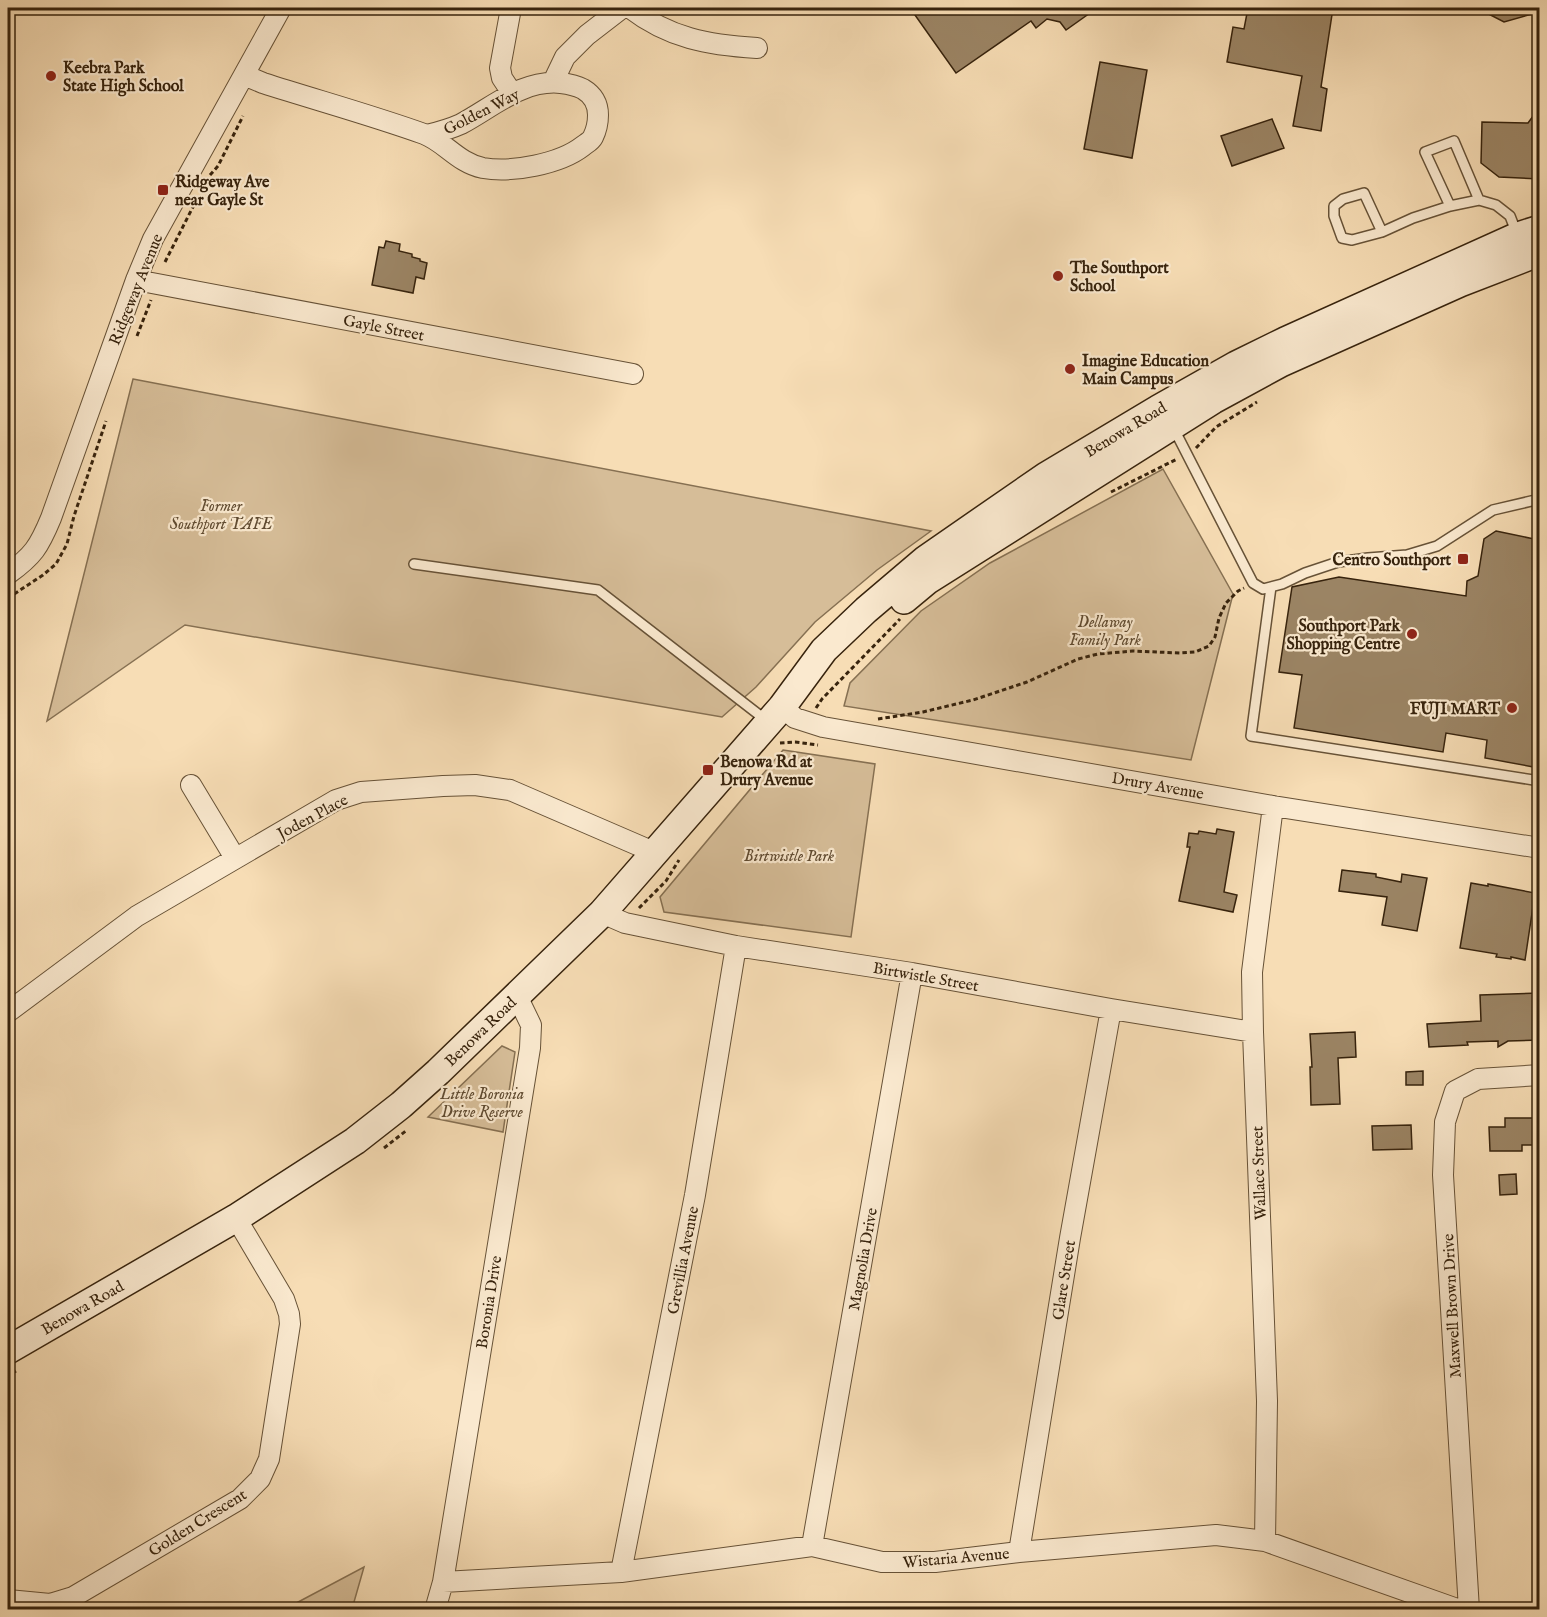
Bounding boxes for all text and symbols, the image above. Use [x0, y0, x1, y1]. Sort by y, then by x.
place label: Keebra Park State High School [63, 59, 184, 97]
marker: Keebra Park State High School [44, 69, 58, 83]
street label: Golden Way [441, 85, 523, 140]
place label: Ridgeway Ave near Gayle St [175, 173, 270, 211]
marker: Ridgeway Ave near Gayle St [156, 183, 170, 197]
street label: Ridgeway Avenue [105, 231, 168, 348]
place label: The Southport School [1069, 259, 1169, 297]
marker: The Southport School [1051, 269, 1065, 283]
street label: Gayle Street [341, 311, 426, 347]
place label: Imagine Education Main Campus [1082, 352, 1209, 390]
marker: Imagine Education Main Campus [1063, 362, 1077, 376]
street label: Benowa Road [1081, 398, 1171, 463]
park label: Former Southport TAFE [170, 497, 273, 535]
place label: Centro Southport [1333, 551, 1452, 571]
marker: Centro Southport [1456, 552, 1470, 566]
park label: Dellaway Family Park [1069, 613, 1141, 651]
place label: Southport Park Shopping Centre [1286, 617, 1401, 655]
marker: Southport Park Shopping Centre [1405, 627, 1419, 641]
place label: FUJI MART [1410, 700, 1500, 720]
marker: FUJI MART [1505, 701, 1519, 715]
place label: Benowa Rd at Drury Avenue [720, 753, 814, 791]
marker: Benowa Rd at Drury Avenue [701, 763, 715, 777]
street label: Drury Avenue [1110, 769, 1205, 805]
street label: Joden Place [272, 791, 352, 846]
park label: Birtwistle Park [744, 847, 835, 867]
street label: Birtwistle Street [871, 959, 981, 997]
street label: Benowa Road [441, 993, 522, 1072]
park label: Little Boronia Drive Reserve [439, 1085, 524, 1123]
street label: Wallace Street [1248, 1125, 1272, 1220]
street label: Grevillia Avenue [664, 1205, 704, 1316]
street label: Magnolia Drive [845, 1206, 883, 1312]
street label: Maxwell Brown Drive [1439, 1233, 1467, 1379]
street label: Glare Street [1049, 1239, 1081, 1322]
street label: Boronia Drive [473, 1254, 507, 1350]
street label: Benowa Road [38, 1277, 128, 1340]
street label: Golden Crescent [145, 1485, 251, 1562]
street label: Wistaria Avenue [902, 1544, 1010, 1574]

